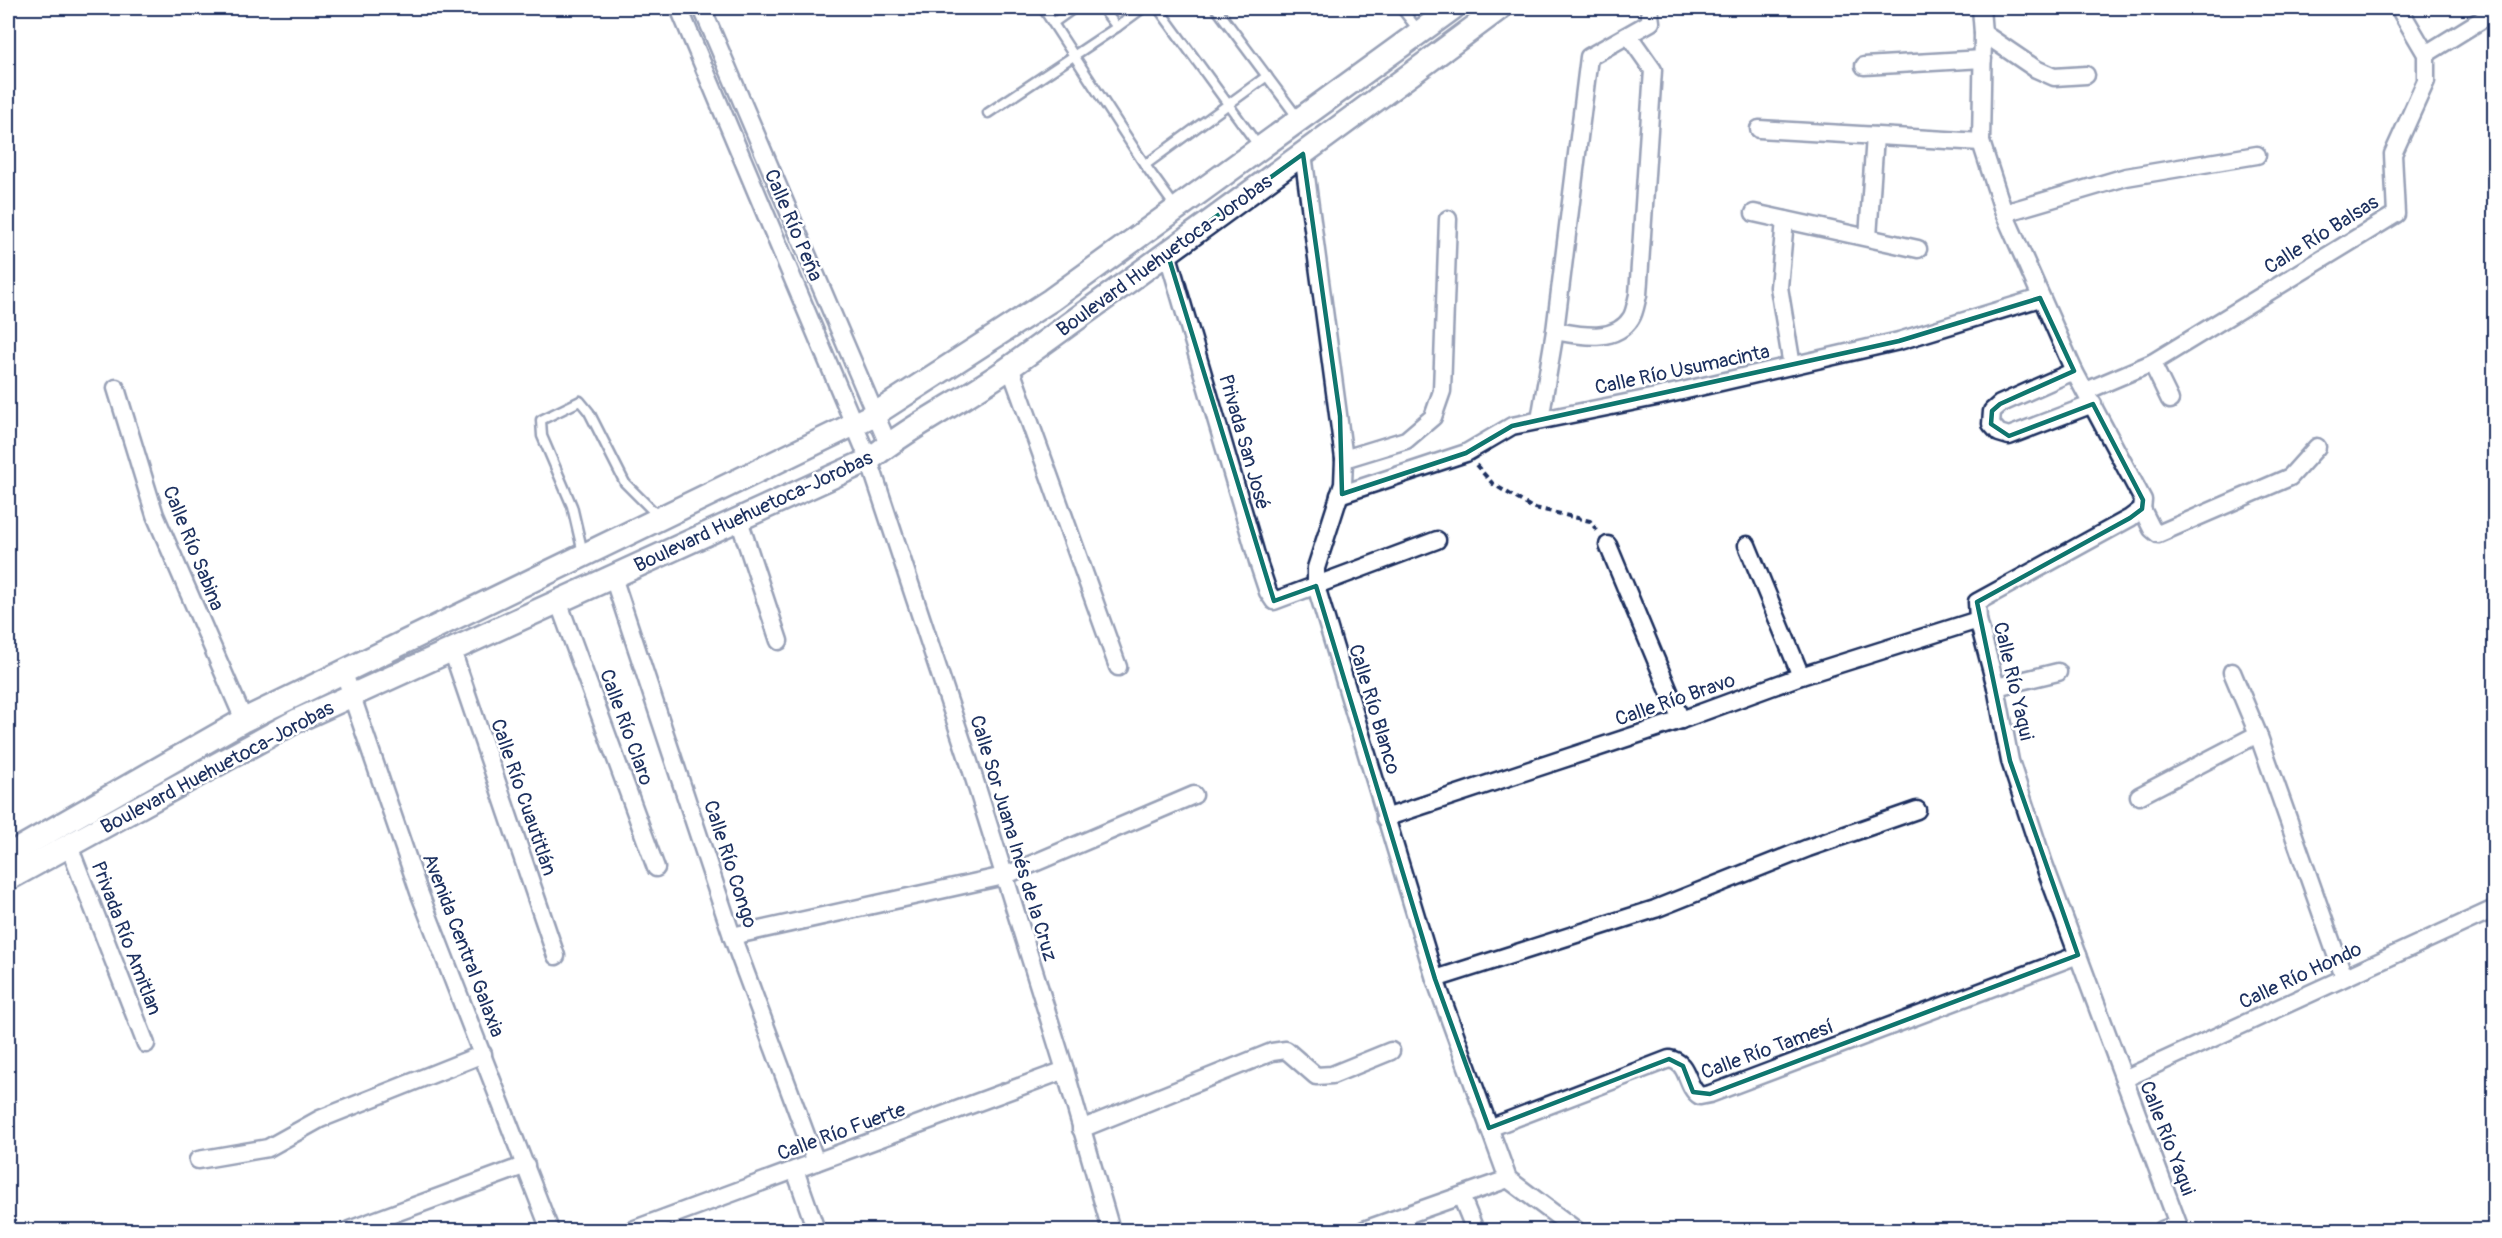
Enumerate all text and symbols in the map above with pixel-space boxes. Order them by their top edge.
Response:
street label: Calle Río Peña [759,165,828,285]
street label: Boulevard Huehuetoca-Jorobas [1052,169,1277,342]
street label: Calle Río Balsas [2259,189,2383,280]
street label: Calle Río Usumacinta [1592,339,1772,400]
street label: Privada San José [1213,372,1276,513]
street label: Boulevard Huehuetoca-Jorobas [630,445,877,578]
street label: Calle Río Sabina [157,482,230,614]
street label: Calle Río Yaqui [1988,619,2039,743]
street label: Calle Río Blanco [1343,641,1406,777]
street label: Calle Río Claro [594,666,659,789]
street label: Calle Río Bravo [1612,667,1739,732]
street label: Boulevard Huehuetoca-Jorobas [96,695,338,840]
street label: Calle Sor Juana Inés de la Cruz [964,712,1063,964]
street label: Calle Río Cuautitlán [485,716,562,879]
street label: Calle Río Congo [698,797,763,931]
street label: Avenida Central Galaxia [417,850,510,1040]
street label: Privada Río Amitlan [86,858,167,1019]
street label: Calle Río Hondo [2235,936,2366,1015]
street label: Calle Río Tamesí [1698,1014,1837,1085]
street label: Calle Río Yaqui [2134,1077,2201,1199]
street label: Calle Río Fuerte [774,1097,909,1166]

